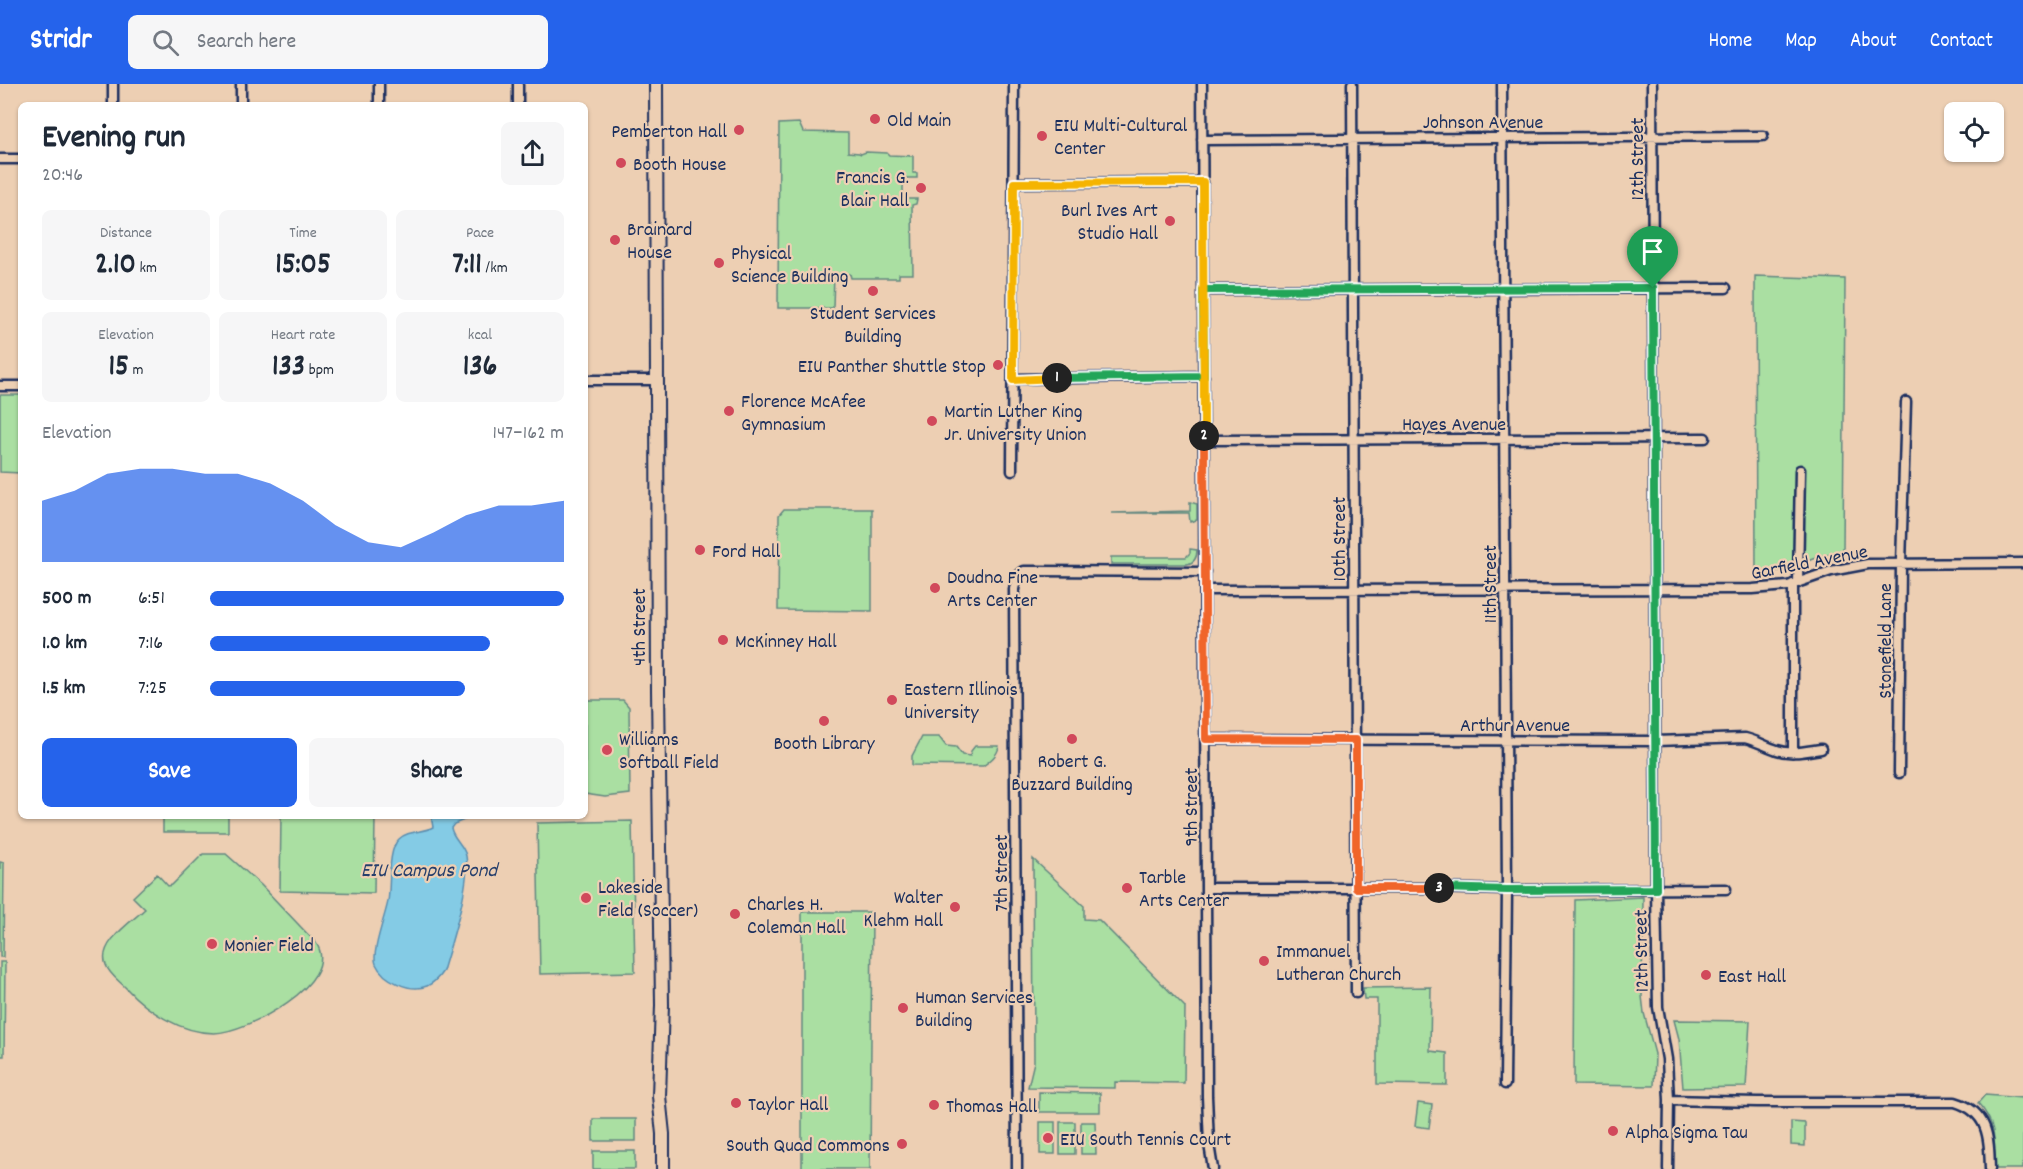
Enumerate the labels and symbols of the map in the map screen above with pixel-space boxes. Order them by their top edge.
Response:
place label: Old Main [887,108,951,136]
street label: Johnson Avenue [1423,110,1543,138]
marker: Old Main [868,112,882,126]
place label: EIU Multi-Cultural Center [1054,113,1188,164]
street label: 12th Street [1625,118,1653,200]
place label: Pemberton Hall [611,119,727,147]
marker: Pemberton Hall [732,123,746,137]
marker: EIU Multi-Cultural Center [1035,129,1049,143]
place label: Booth House [633,152,727,180]
marker: Booth House [614,156,628,170]
place label: Francis G. Blair Hall [836,165,909,216]
marker: Francis G. Blair Hall [914,181,928,195]
place label: Burl Ives Art Studio Hall [1061,198,1158,249]
marker: Burl Ives Art Studio Hall [1163,214,1177,228]
place label: Brainard House [627,217,692,268]
pin [1627,226,1678,288]
marker: Brainard House [608,233,622,247]
place label: Physical Science Building [731,241,849,292]
marker: Physical Science Building [712,256,726,270]
marker: Student Services Building [866,284,880,298]
place label: Student Services Building [810,301,936,352]
place label: EIU Panther Shuttle Stop [798,354,986,382]
marker: EIU Panther Shuttle Stop [991,358,1005,372]
pin: 1 [1042,363,1072,393]
place label: Florence McAfee Gymnasium [741,389,866,440]
place label: Martin Luther King Jr. University Union [944,399,1087,450]
marker: Florence McAfee Gymnasium [722,404,736,418]
street label: Hayes Avenue [1402,412,1506,440]
marker: Martin Luther King Jr. University Union [925,414,939,428]
pin: 2 [1189,421,1219,451]
street label: 10th Street [1327,497,1355,582]
place label: Ford Hall [712,539,781,567]
street label: Garfield Avenue [1749,539,1871,589]
marker: Ford Hall [693,543,707,557]
street label: 11th Street [1478,545,1506,623]
place label: Doudna Fine Arts Center [947,565,1038,616]
marker: Doudna Fine Arts Center [928,581,942,595]
street label: Stonefield Lane [1873,583,1901,699]
street label: 4th Street [627,588,655,666]
place label: McKinney Hall [735,629,837,657]
marker: McKinney Hall [716,633,730,647]
place label: Eastern Illinois University [904,677,1018,728]
marker: Eastern Illinois University [885,693,899,707]
street label: Arthur Avenue [1460,713,1570,741]
marker: Booth Library [817,714,831,728]
place label: Williams Softball Field [619,727,719,778]
place label: Booth Library [773,731,876,759]
marker: Robert G. Buzzard Building [1065,732,1079,746]
marker: Williams Softball Field [600,743,614,757]
place label: Robert G. Buzzard Building [1011,749,1133,800]
street label: 9th Street [1179,768,1207,846]
street label: 7th Street [989,834,1017,912]
water label: EIU Campus Pond [361,857,500,887]
place label: Tarble Arts Center [1139,865,1230,916]
pin: 3 [1424,873,1454,903]
place label: Lakeside Field (Soccer) [598,875,698,926]
marker: Tarble Arts Center [1120,881,1134,895]
place label: Walter Klehm Hall [864,885,944,936]
marker: Lakeside Field (Soccer) [579,891,593,905]
place label: Charles H. Coleman Hall [747,892,846,943]
marker: Walter Klehm Hall [948,900,962,914]
marker: Charles H. Coleman Hall [728,907,742,921]
street label: 12th Street [1628,909,1658,993]
place label: Monier Field [224,933,314,961]
marker: Monier Field [205,937,219,951]
place label: Immanuel Lutheran Church [1276,939,1401,990]
marker: Immanuel Lutheran Church [1257,954,1271,968]
place label: East Hall [1718,964,1786,992]
marker: East Hall [1699,968,1713,982]
place label: Human Services Building [915,985,1033,1036]
marker: Human Services Building [896,1001,910,1015]
place label: Taylor Hall [748,1092,829,1120]
place label: Thomas Hall [946,1094,1038,1122]
marker: Taylor Hall [729,1096,743,1110]
marker: Thomas Hall [927,1098,941,1112]
place label: Alpha Sigma Tau [1625,1120,1748,1148]
marker: Alpha Sigma Tau [1606,1124,1620,1138]
place label: EIU South Tennis Court [1060,1127,1231,1155]
marker: EIU South Tennis Court [1041,1131,1055,1145]
place label: South Quad Commons [726,1133,890,1161]
marker: South Quad Commons [895,1137,909,1151]

